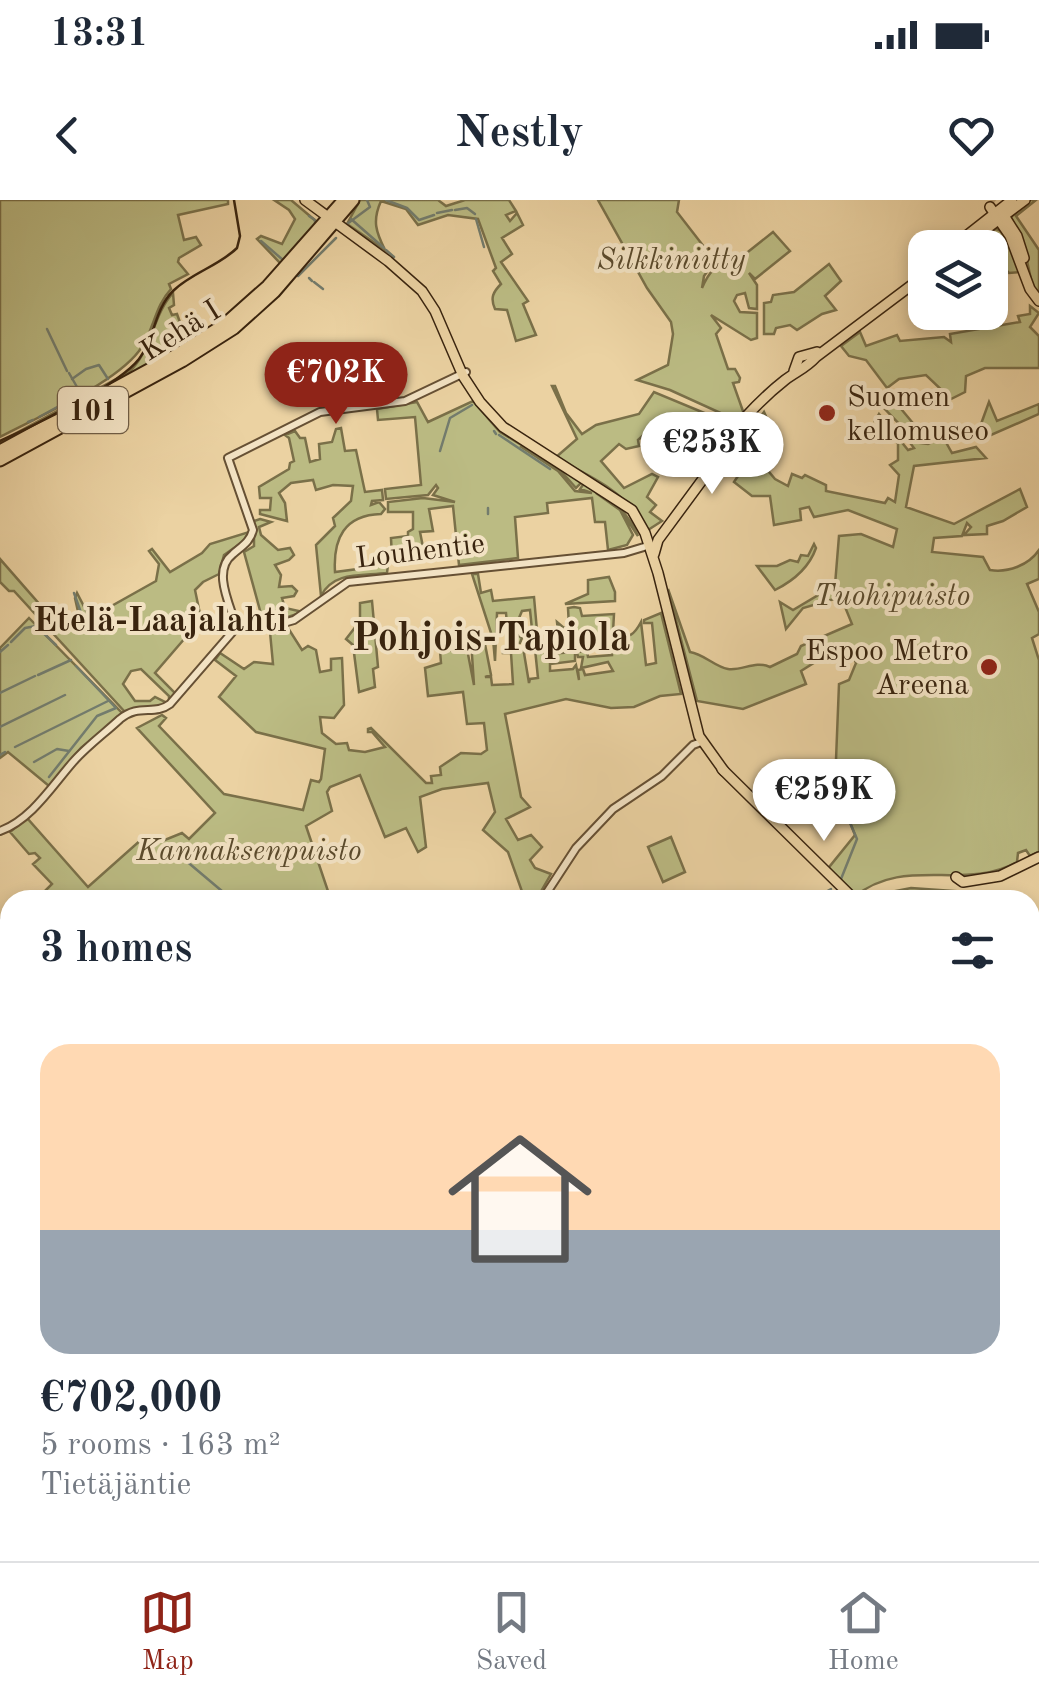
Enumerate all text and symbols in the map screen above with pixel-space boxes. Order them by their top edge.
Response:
text: 13:31 [50,16,149,54]
icon: back [40,108,95,163]
icon: heart [944,108,999,163]
text: Nestly [455,112,584,157]
map controls [908,230,1008,330]
button: layers [908,230,1008,330]
park label: Silkkiniitty [597,246,746,276]
street label: Kehä I [136,296,226,368]
pin: €702K [266,342,406,427]
text: €702K [287,358,385,390]
place label: Suomen kellomuseo [847,383,989,447]
road number: 101 [58,387,128,433]
marker: Suomen kellomuseo [816,402,838,424]
pin: €253K [642,412,782,497]
text: €253K [663,428,761,460]
street label: Louhentie [354,529,486,575]
park label: Tuohipuisto [814,582,970,612]
district label: Etelä-Laajalahti [33,604,287,639]
district label: Pohjois-Tapiola [352,620,630,660]
place label: Espoo Metro Areena [805,637,969,701]
marker: Espoo Metro Areena [978,656,1000,678]
pin: €259K [754,759,894,844]
text: €259K [775,775,873,807]
park label: Kannaksenpuisto [135,837,362,867]
icon: filters [945,923,1000,978]
text: 3 homes [40,929,192,971]
icon: home [430,1109,610,1289]
text: €702,000 [40,1379,222,1421]
text: 5 rooms · 163 m² [40,1430,281,1462]
text: Tietäjäntie [40,1470,191,1502]
tab: Map [140,1585,195,1680]
tab: Saved [476,1585,547,1680]
tab: Home [828,1585,899,1680]

